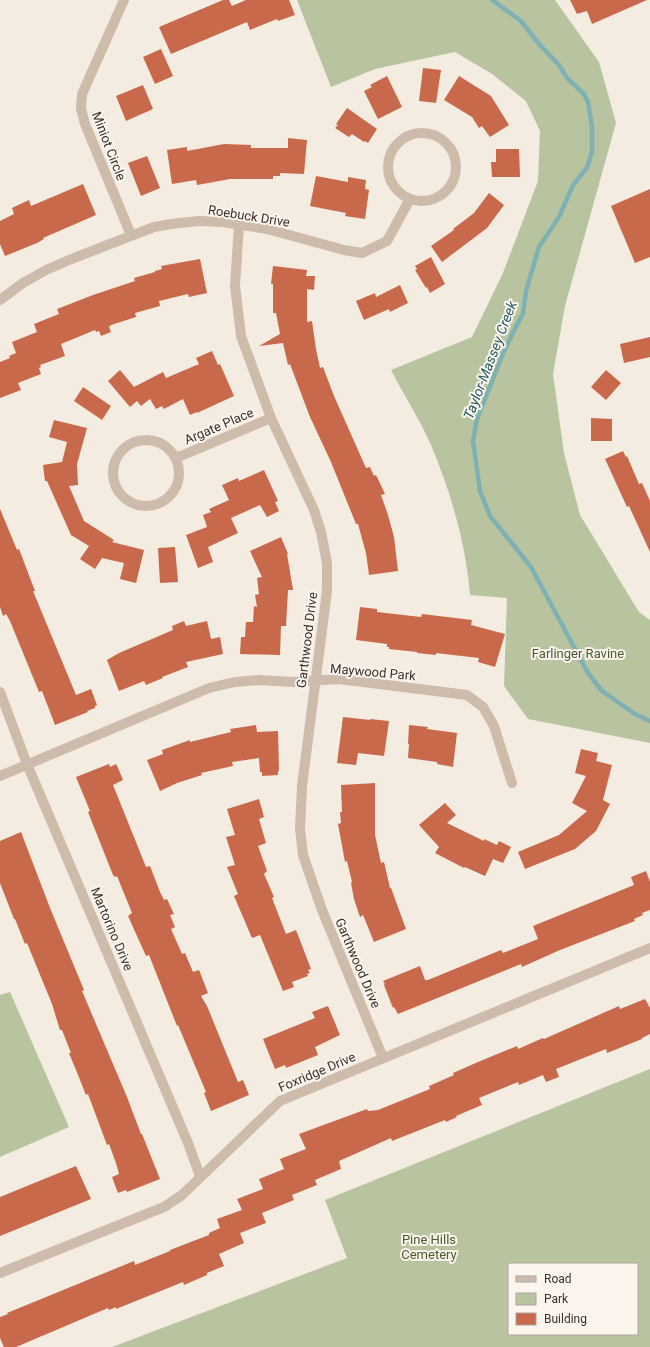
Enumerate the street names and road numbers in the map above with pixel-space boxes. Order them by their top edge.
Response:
street label: Miniot Circle [89,109,129,183]
street label: Roebuck Drive [207,202,291,230]
street label: Argate Place [182,405,256,447]
street label: Garthwood Drive [294,591,320,689]
street label: Maywood Park [330,661,417,683]
street label: Martorino Drive [88,885,136,973]
street label: Garthwood Drive [332,916,384,1010]
street label: Foxridge Drive [276,1049,358,1095]

